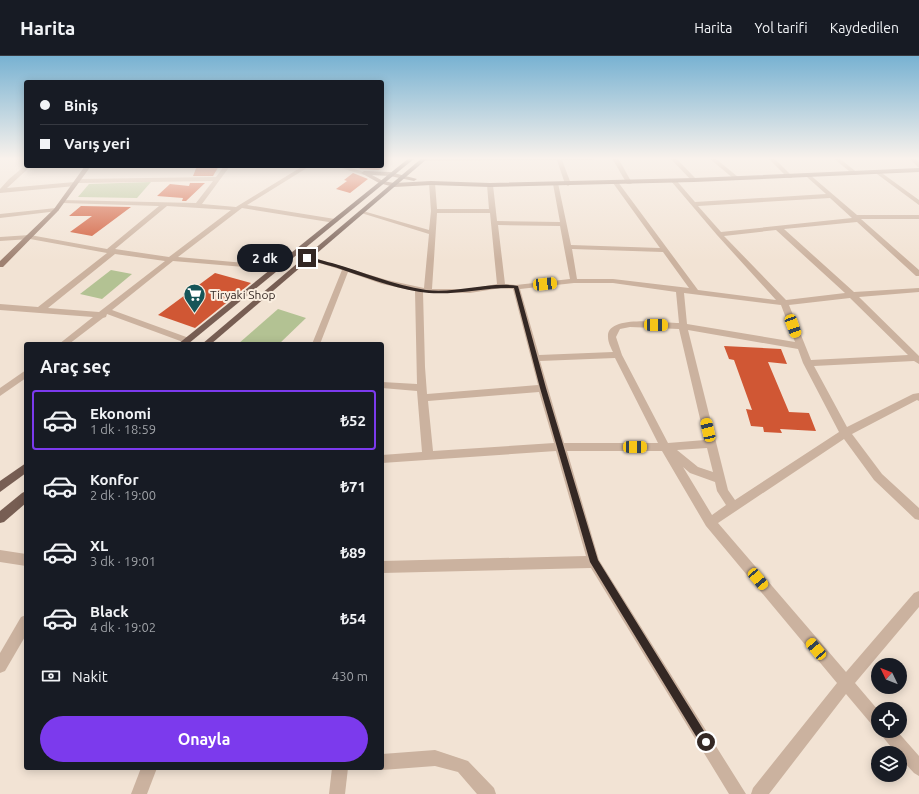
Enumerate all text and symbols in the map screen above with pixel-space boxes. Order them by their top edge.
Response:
text: Harita [20,17,75,39]
text: Harita [694,20,732,36]
text: Yol tarifi [754,20,808,36]
text: Kaydedilen [830,20,899,36]
text: Biniş [64,97,98,114]
text: Varış yeri [64,135,130,152]
callout: 2 dk [237,244,293,272]
route end [298,249,316,267]
text: 2 dk [252,251,278,265]
car [532,277,558,291]
supermarket icon: Tiryaki Shop [182,282,208,315]
place label: Tiryaki Shop [210,288,276,301]
car [783,313,803,339]
car [644,319,668,331]
text: Araç seç [40,356,111,376]
icon: car [42,402,78,438]
text: Ekonomi [90,405,151,422]
text: ₺52 [340,412,366,429]
car [699,417,717,443]
text: 1 dk · 18:59 [90,422,156,436]
car [623,441,647,453]
icon: car [42,468,78,504]
text: Konfor [90,471,139,488]
text: ₺71 [340,478,366,495]
text: 2 dk · 19:00 [90,488,156,502]
icon: car [42,534,78,570]
text: XL [90,537,108,554]
text: ₺89 [340,544,366,561]
text: 3 dk · 19:01 [90,554,156,568]
car [746,566,770,592]
icon: car [42,600,78,636]
text: Black [90,603,129,620]
text: ₺54 [340,610,366,627]
text: 4 dk · 19:02 [90,620,156,634]
car [804,636,828,662]
north arrow [871,658,907,694]
map controls [871,658,907,782]
icon: cash [40,665,62,687]
text: Nakit [72,668,108,685]
text: 430 m [332,669,368,683]
button: locate [871,702,907,738]
button: Onayla [40,716,368,762]
route start [697,733,715,751]
button: layers [871,746,907,782]

